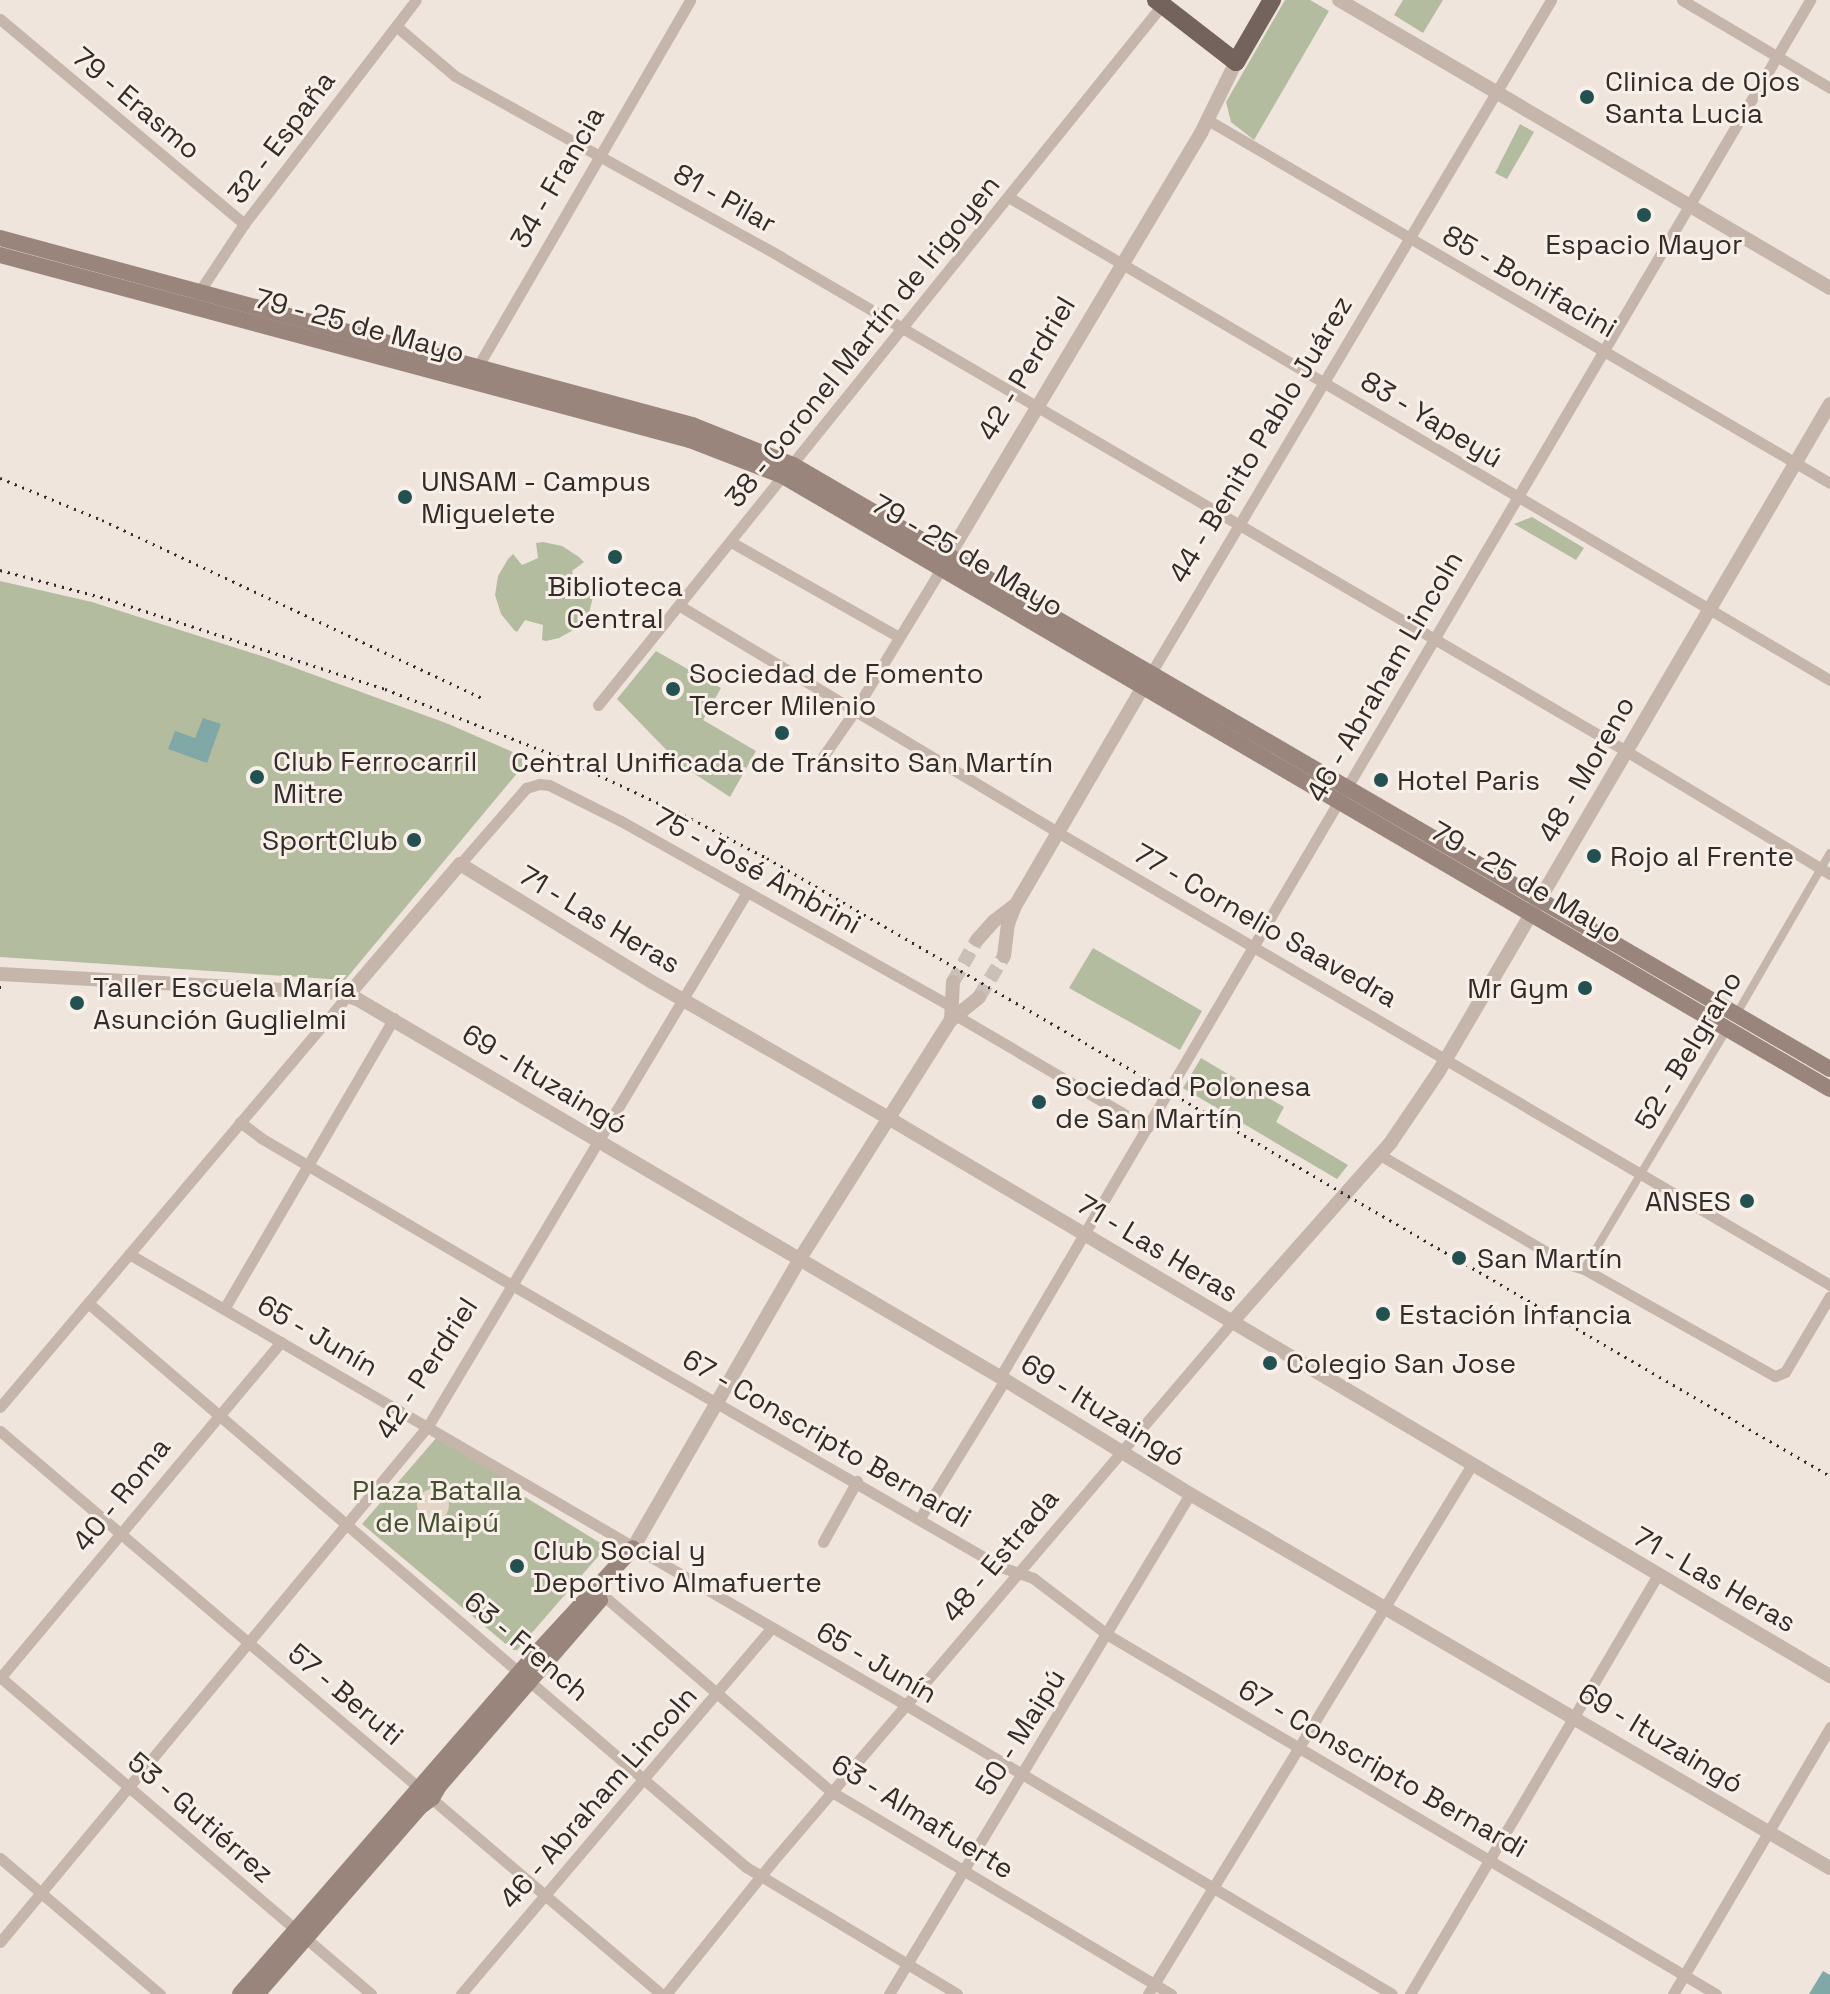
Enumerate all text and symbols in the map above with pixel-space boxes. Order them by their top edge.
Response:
street label: 79 - Erasmo [66,39,208,167]
street label: 32 - España [220,63,342,211]
place label: Clinica de Ojos Santa Lucia [1605,64,1800,130]
marker: Clinica de Ojos Santa Lucia [1576,86,1598,108]
street label: 34 - Francia [503,99,611,255]
street label: 81 - Pilar [667,156,783,240]
street label: 38 - Coronel Martín de Irigoyen [717,168,1007,514]
marker: Espacio Mayor [1635,206,1653,224]
street label: 85 - Bonifacini [1436,217,1624,345]
place label: Espacio Mayor [1545,227,1743,261]
street label: 79 - 25 de Mayo [251,281,469,369]
street label: 42 - Perdriel [970,289,1082,447]
street label: 44 - Benito Pablo Juárez [1161,289,1359,589]
street label: 83 - Yapeyú [1354,363,1510,475]
place label: UNSAM - Campus Miguelete [421,464,652,530]
street label: 79 - 25 de Mayo [866,486,1070,624]
marker: UNSAM - Campus Miguelete [396,488,414,506]
street label: 46 - Abraham Lincoln [1298,544,1470,808]
marker: Biblioteca Central [606,548,624,566]
place label: Biblioteca Central [547,569,683,635]
place label: Sociedad de Fomento Tercer Milenio [689,656,984,722]
marker: Sociedad de Fomento Tercer Milenio [664,680,682,698]
street label: 48 - Moreno [1530,689,1642,849]
marker: Central Unificada de Tránsito San Martín [773,724,791,742]
place label: Club Ferrocarril Mitre [273,744,477,810]
place label: Central Unificada de Tránsito San Martín [511,745,1053,779]
place label: Hotel Paris [1397,763,1540,797]
marker: Club Ferrocarril Mitre [248,768,266,786]
marker: Hotel Paris [1372,771,1390,789]
street label: 75 - José Ambrini [648,799,868,941]
street label: 79 - 25 de Mayo [1425,813,1629,951]
place label: SportClub [262,823,398,857]
marker: SportClub [405,831,423,849]
street label: 77 - Cornelio Saavedra [1128,835,1404,1015]
place label: Rojo al Frente [1610,839,1794,873]
marker: Rojo al Frente [1585,847,1603,865]
street label: 71 - Las Heras [513,857,687,981]
street label: 52 - Belgrano [1627,964,1749,1136]
place label: Taller Escuela María Asunción Guglielmi [93,970,356,1036]
place label: Mr Gym [1467,971,1569,1005]
marker: Mr Gym [1576,979,1594,997]
marker: Taller Escuela María Asunción Guglielmi [68,994,86,1012]
street label: 69 - Ituzaingó [456,1016,634,1142]
place label: Sociedad Polonesa de San Martín [1055,1069,1311,1135]
marker: Sociedad Polonesa de San Martín [1030,1093,1048,1111]
place label: ANSES [1645,1184,1731,1218]
street label: 71 - Las Heras [1071,1186,1245,1310]
marker: ANSES [1738,1192,1756,1210]
place label: San Martín [1477,1241,1622,1275]
marker: San Martín [1448,1247,1470,1269]
street label: 65 - Junín [251,1287,385,1383]
street label: 42 - Perdriel [367,1290,485,1446]
place label: Estación Infancia [1399,1297,1632,1331]
marker: Estación Infancia [1374,1305,1392,1323]
street label: 67 - Conscripto Bernardi [676,1341,978,1535]
street label: 69 - Ituzaingó [1014,1346,1192,1474]
place label: Colegio San Jose [1286,1346,1516,1380]
marker: Colegio San Jose [1261,1354,1279,1372]
street label: 40 - Roma [65,1430,177,1558]
park label: Plaza Batalla de Maipú [352,1473,522,1539]
street label: 48 - Estrada [934,1481,1066,1629]
street label: 71 - Las Heras [1627,1519,1803,1639]
place label: Club Social y Deportivo Almafuerte [533,1533,822,1599]
marker: Club Social y Deportivo Almafuerte [508,1557,526,1575]
street label: 63 - French [457,1584,597,1708]
street label: 65 - Junín [810,1614,944,1710]
street label: 57 - Beruti [281,1636,411,1752]
street label: 50 - Maipú [968,1662,1072,1802]
street label: 67 - Conscripto Bernardi [1232,1671,1534,1865]
street label: 69 - Ituzaingó [1572,1675,1750,1801]
street label: 46 - Abraham Lincoln [492,1678,704,1916]
street label: 53 - Gutiérrez [121,1744,281,1890]
street label: 63 - Almafuerte [825,1746,1021,1886]

